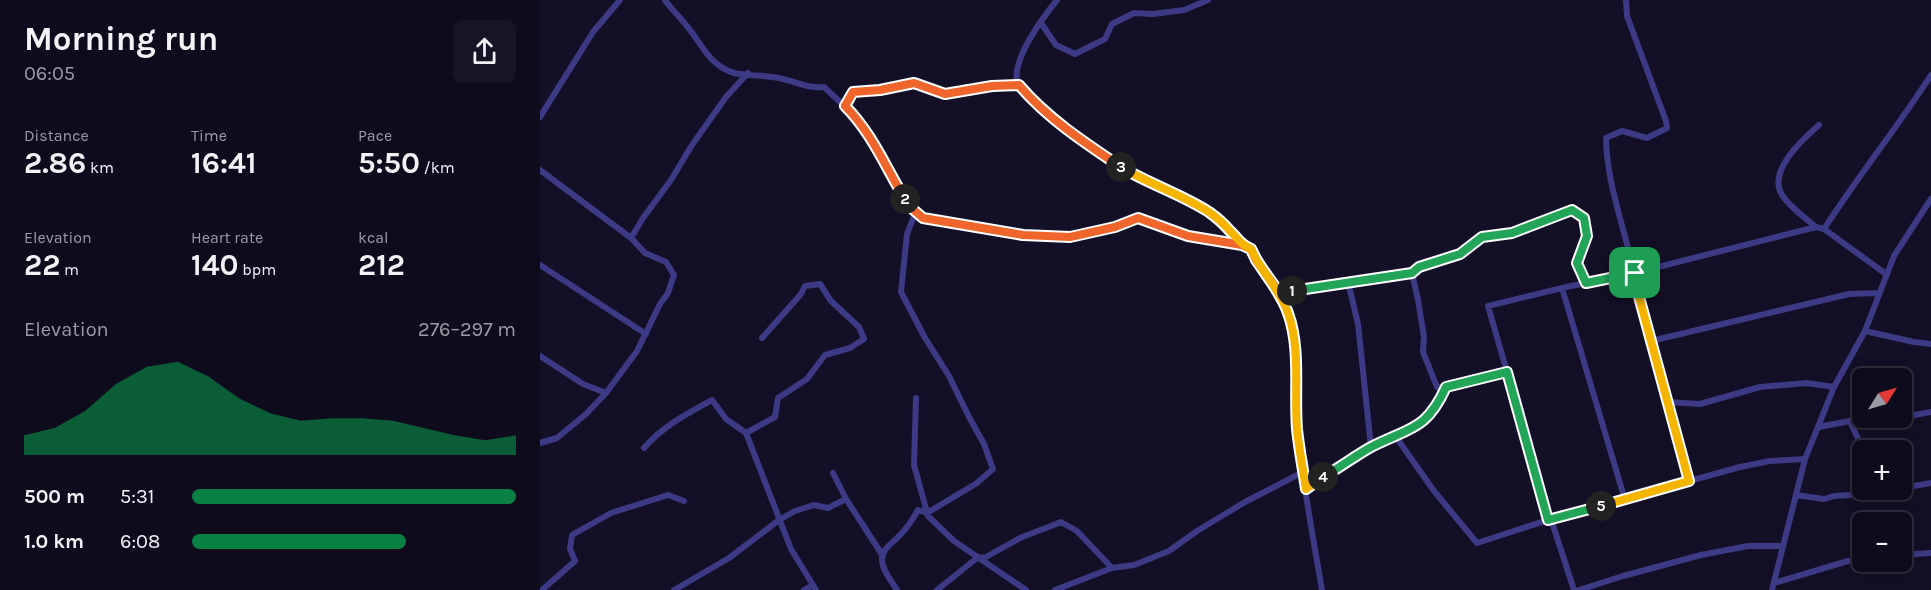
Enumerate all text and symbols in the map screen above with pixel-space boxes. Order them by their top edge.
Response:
text: Morning run [24,20,218,58]
button: share [453,20,516,83]
text: 06:05 [24,62,75,85]
text: Distance [24,126,89,145]
text: Time [191,126,227,145]
text: Pace [358,126,392,145]
text: 2.86 [24,145,86,181]
text: 16:41 [191,145,257,181]
text: 5:50 [358,145,420,181]
pin: 3 [1106,152,1136,182]
text: 3 [1116,157,1126,176]
text: km [86,158,114,177]
text: /km [420,158,455,177]
pin: 2 [890,184,920,214]
text: 2 [900,189,910,208]
text: Elevation [24,228,92,247]
text: Heart rate [191,228,263,247]
text: kcal [358,228,389,247]
text: 22 [24,247,60,283]
text: 140 [191,247,239,283]
text: 212 [358,247,405,283]
pin [1609,247,1660,298]
icon: arrive [1618,256,1651,289]
text: m [60,260,79,279]
text: bpm [239,260,276,279]
pin: 1 [1277,276,1307,306]
text: 1 [1289,281,1295,300]
text: Elevation [24,318,109,341]
text: 276–297 m [418,318,516,341]
north arrow [1852,368,1912,428]
map controls [1852,368,1912,572]
button: + [1852,440,1912,500]
pin: 4 [1308,462,1338,492]
text: 4 [1318,467,1328,486]
text: 500 m [24,485,85,508]
text: 5:31 [120,485,154,508]
pin: 5 [1586,491,1616,521]
text: 5 [1596,496,1606,515]
button: − [1852,512,1912,572]
text: 1.0 km [24,530,84,553]
text: 6:08 [120,530,160,553]

